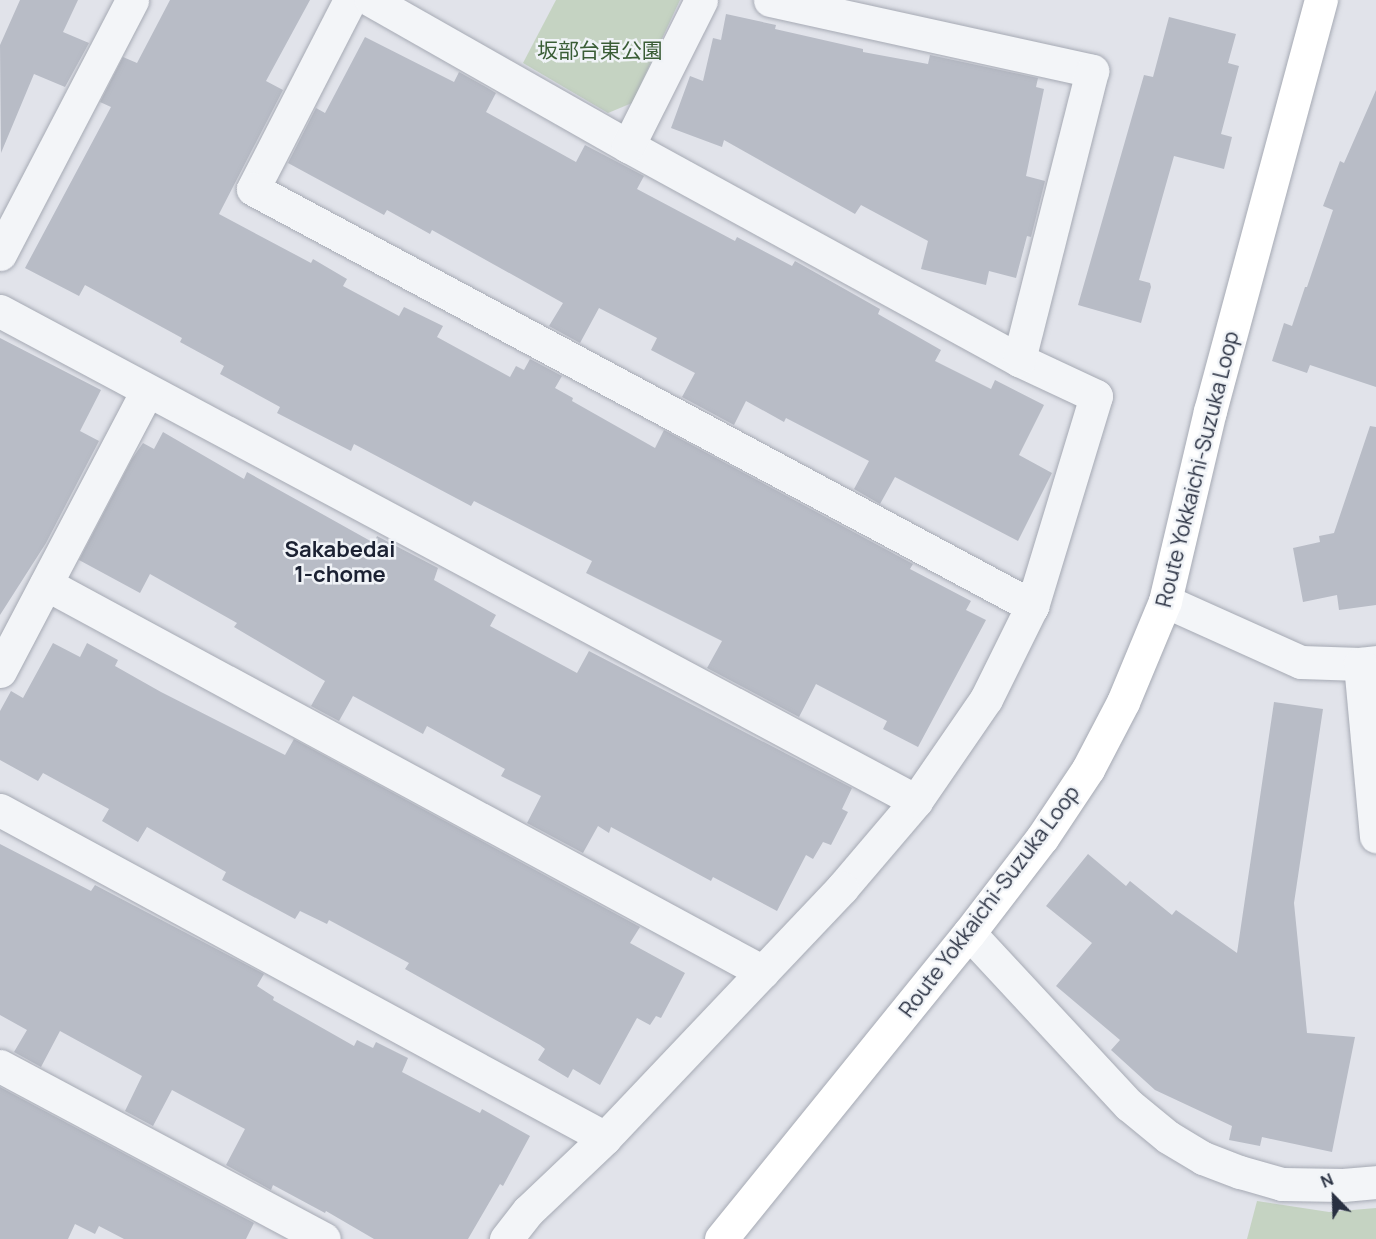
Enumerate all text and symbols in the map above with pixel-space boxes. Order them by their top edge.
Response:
park label: 坂部台東公園 [537,37,663,63]
street label: Route Yokkaichi-Suzuka Loop [1150,328,1244,610]
district label: Sakabedai 1-chome [285,536,395,588]
street label: Route Yokkaichi-Suzuka Loop [894,780,1084,1022]
north arrow [1304,1167,1364,1227]
text: N [1317,1168,1337,1193]

